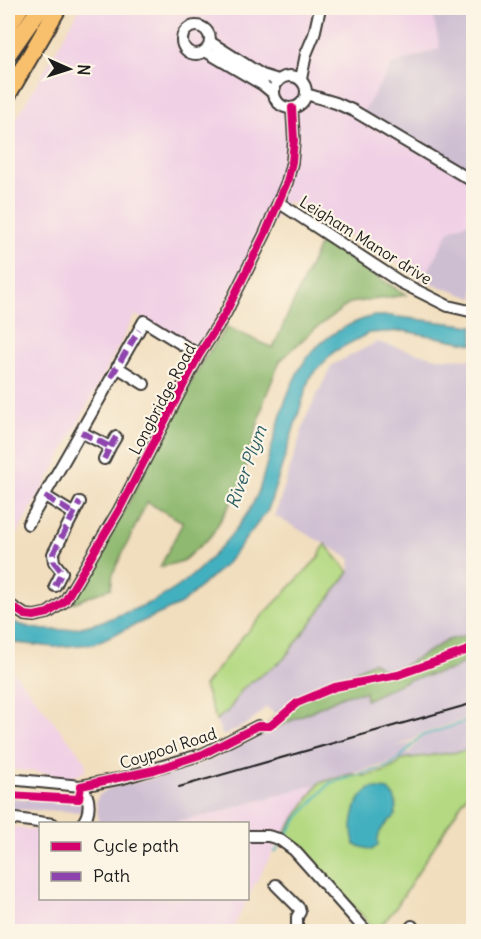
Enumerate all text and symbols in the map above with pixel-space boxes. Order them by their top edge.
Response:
north arrow [39,39,99,99]
text: N [74,64,94,76]
street label: Leigham Manor drive [296,191,436,289]
street label: Longbridge Road [124,340,200,458]
water label: River Plym [220,421,272,512]
street label: Coypool Road [117,723,219,773]
legend [39,822,249,900]
text: Cycle path [93,834,179,857]
text: Path [93,864,130,887]

